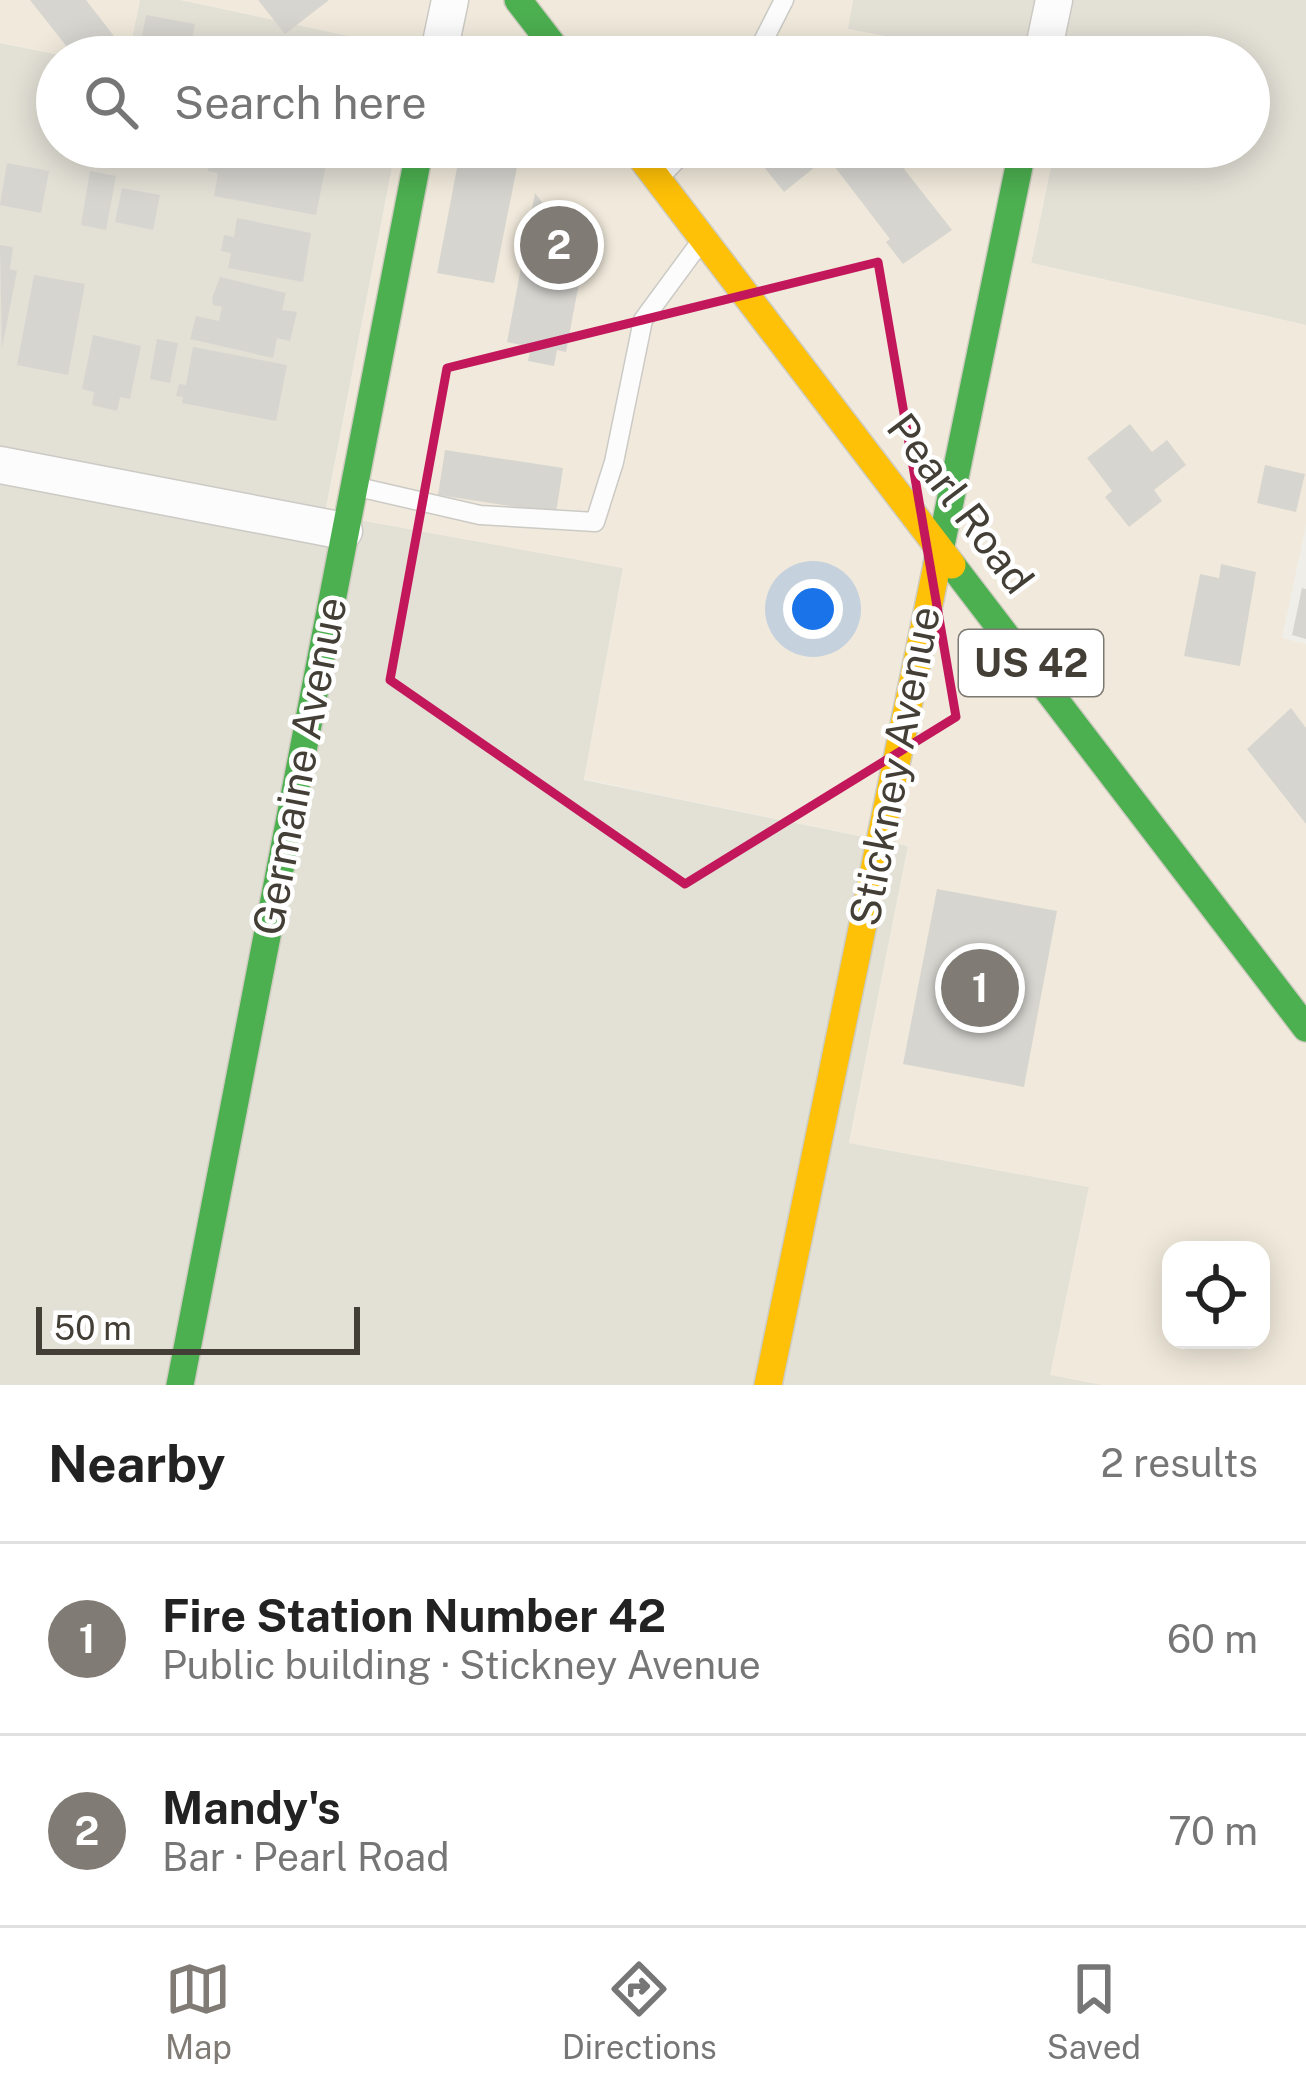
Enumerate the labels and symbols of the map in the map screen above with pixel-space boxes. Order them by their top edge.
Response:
pin: 2 [520,200,598,290]
street label: Pearl Road [878,404,1044,602]
your location [783,579,843,639]
street label: Germaine Avenue [242,593,356,939]
street label: Stickney Avenue [839,602,949,930]
road number: US 42 [959,630,1103,696]
pin: 1 [941,943,1019,1033]
scale bar [36,1301,360,1354]

